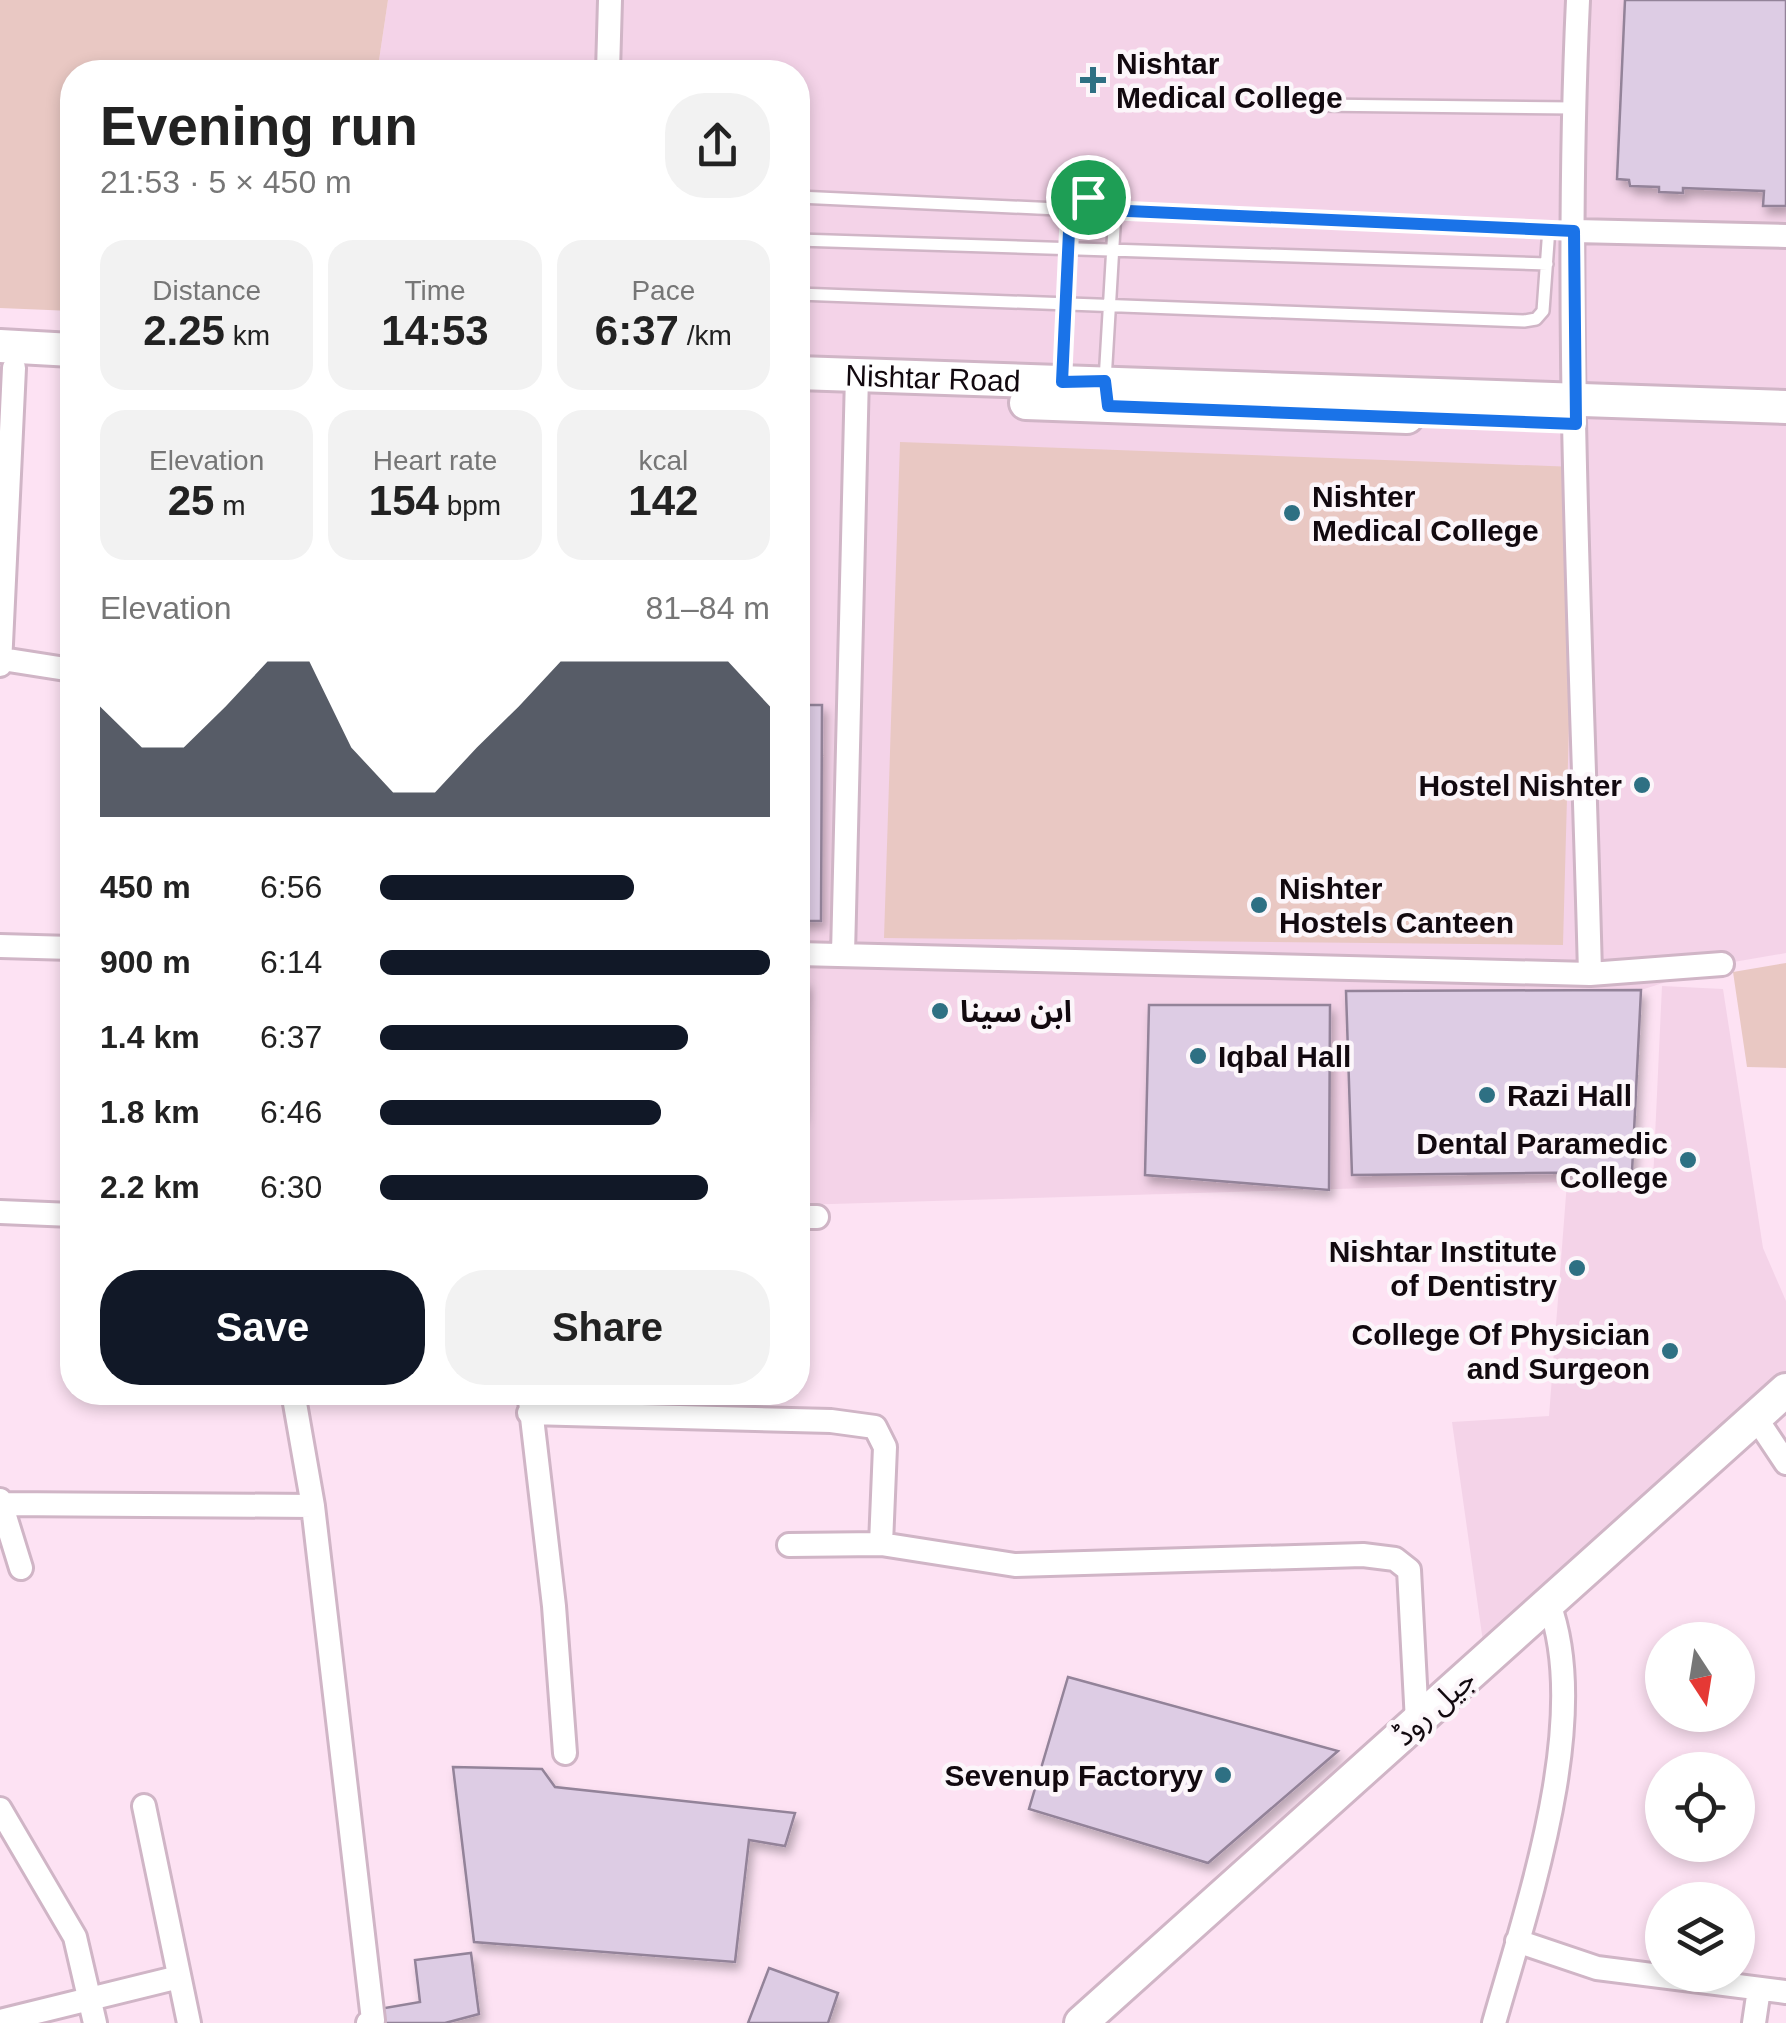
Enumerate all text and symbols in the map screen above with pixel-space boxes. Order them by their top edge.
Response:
place label: Nishtar Medical College [1116,47,1343,114]
marker: Nishtar Medical College [1080,67,1106,93]
button: share [665,93,770,198]
text: Evening run [100,95,418,157]
pin [1046,155,1131,240]
text: 21:53 · 5 × 450 m [100,164,352,200]
icon: arrive [1061,170,1116,225]
text: Distance [152,275,261,306]
text: Time [404,275,466,306]
text: Pace [631,275,695,306]
text: 2.25 [143,307,225,354]
text: 14:53 [381,307,489,354]
text: 6:37 [595,307,679,354]
text: km [225,320,270,351]
text: /km [679,320,732,351]
street label: Nishtar Road [845,358,1021,397]
text: Elevation [149,445,264,476]
text: Heart rate [373,445,497,476]
text: kcal [638,445,688,476]
text: 25 [168,477,214,524]
text: 154 [369,477,439,524]
text: 142 [628,477,698,524]
place label: Nishter Medical College [1312,480,1539,547]
text: m [214,490,246,521]
text: bpm [439,490,501,521]
marker: Nishter Medical College [1281,502,1303,524]
text: Elevation [100,590,232,626]
text: 81–84 m [645,590,770,626]
place label: Hostel Nishter [1419,769,1622,802]
marker: Hostel Nishter [1631,774,1653,796]
text: 450 m [100,869,191,905]
text: 6:56 [260,869,322,905]
place label: Nishter Hostels Canteen [1279,872,1514,939]
marker: Nishter Hostels Canteen [1248,894,1270,916]
text: 900 m [100,944,191,980]
text: 6:14 [260,944,322,980]
place label: ابن سینا [960,995,1072,1029]
marker: ابن سینا [929,1000,951,1022]
text: 1.4 km [100,1019,200,1055]
text: 6:37 [260,1019,322,1055]
place label: Iqbal Hall [1218,1040,1351,1073]
marker: Iqbal Hall [1187,1045,1209,1067]
place label: Razi Hall [1507,1079,1632,1112]
marker: Razi Hall [1476,1084,1498,1106]
text: 1.8 km [100,1094,200,1130]
text: 6:46 [260,1094,322,1130]
place label: Dental Paramedic College [1416,1127,1668,1194]
marker: Dental Paramedic College [1677,1149,1699,1171]
text: 2.2 km [100,1169,200,1205]
text: 6:30 [260,1169,322,1205]
place label: Nishtar Institute of Dentistry [1329,1235,1557,1302]
marker: Nishtar Institute of Dentistry [1566,1257,1588,1279]
button: Save [100,1270,425,1385]
button: Share [445,1270,770,1385]
place label: College Of Physician and Surgeon [1352,1318,1650,1385]
marker: College Of Physician and Surgeon [1659,1340,1681,1362]
north arrow [1645,1622,1755,1732]
map controls [1645,1622,1755,1992]
street label: جیل روڈ [1387,1662,1482,1753]
button: locate [1645,1752,1755,1862]
place label: Sevenup Factoryy [945,1759,1203,1792]
marker: Sevenup Factoryy [1212,1764,1234,1786]
button: layers [1645,1882,1755,1992]

